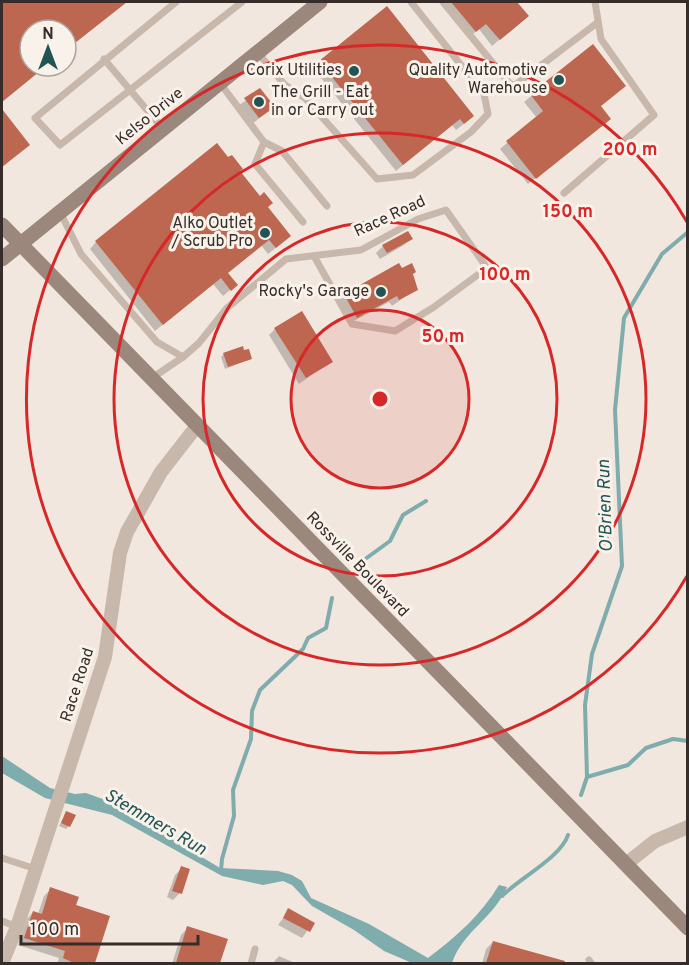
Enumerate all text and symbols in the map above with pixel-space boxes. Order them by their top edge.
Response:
north arrow [18,18,78,78]
text: N [42,25,54,45]
place label: Corix Utilities [246,61,342,81]
place label: Quality Automotive Warehouse [409,61,547,99]
marker: Corix Utilities [347,64,361,78]
marker: Quality Automotive Warehouse [552,73,566,87]
place label: The Grill - Eat in or Carry out [271,83,374,121]
street label: Kelso Drive [112,84,188,150]
marker: The Grill - Eat in or Carry out [252,95,266,109]
text: 200 m [602,139,658,162]
street label: Race Road [351,192,429,242]
text: 150 m [543,201,593,224]
place label: Alko Outlet / Scrub Pro [170,214,253,252]
marker: Alko Outlet / Scrub Pro [258,226,272,240]
text: 100 m [479,264,531,287]
place label: Rocky's Garage [258,282,369,302]
marker: Rocky's Garage [374,285,388,299]
text: 50 m [421,326,465,349]
centre of rings [370,389,390,409]
water label: O'Brien Run [593,459,619,553]
street label: Rossville Boulevard [301,508,413,622]
street label: Race Road [57,645,99,725]
water label: Stemmers Run [100,784,210,862]
scale bar [21,908,198,946]
text: 100 m [30,919,79,942]

